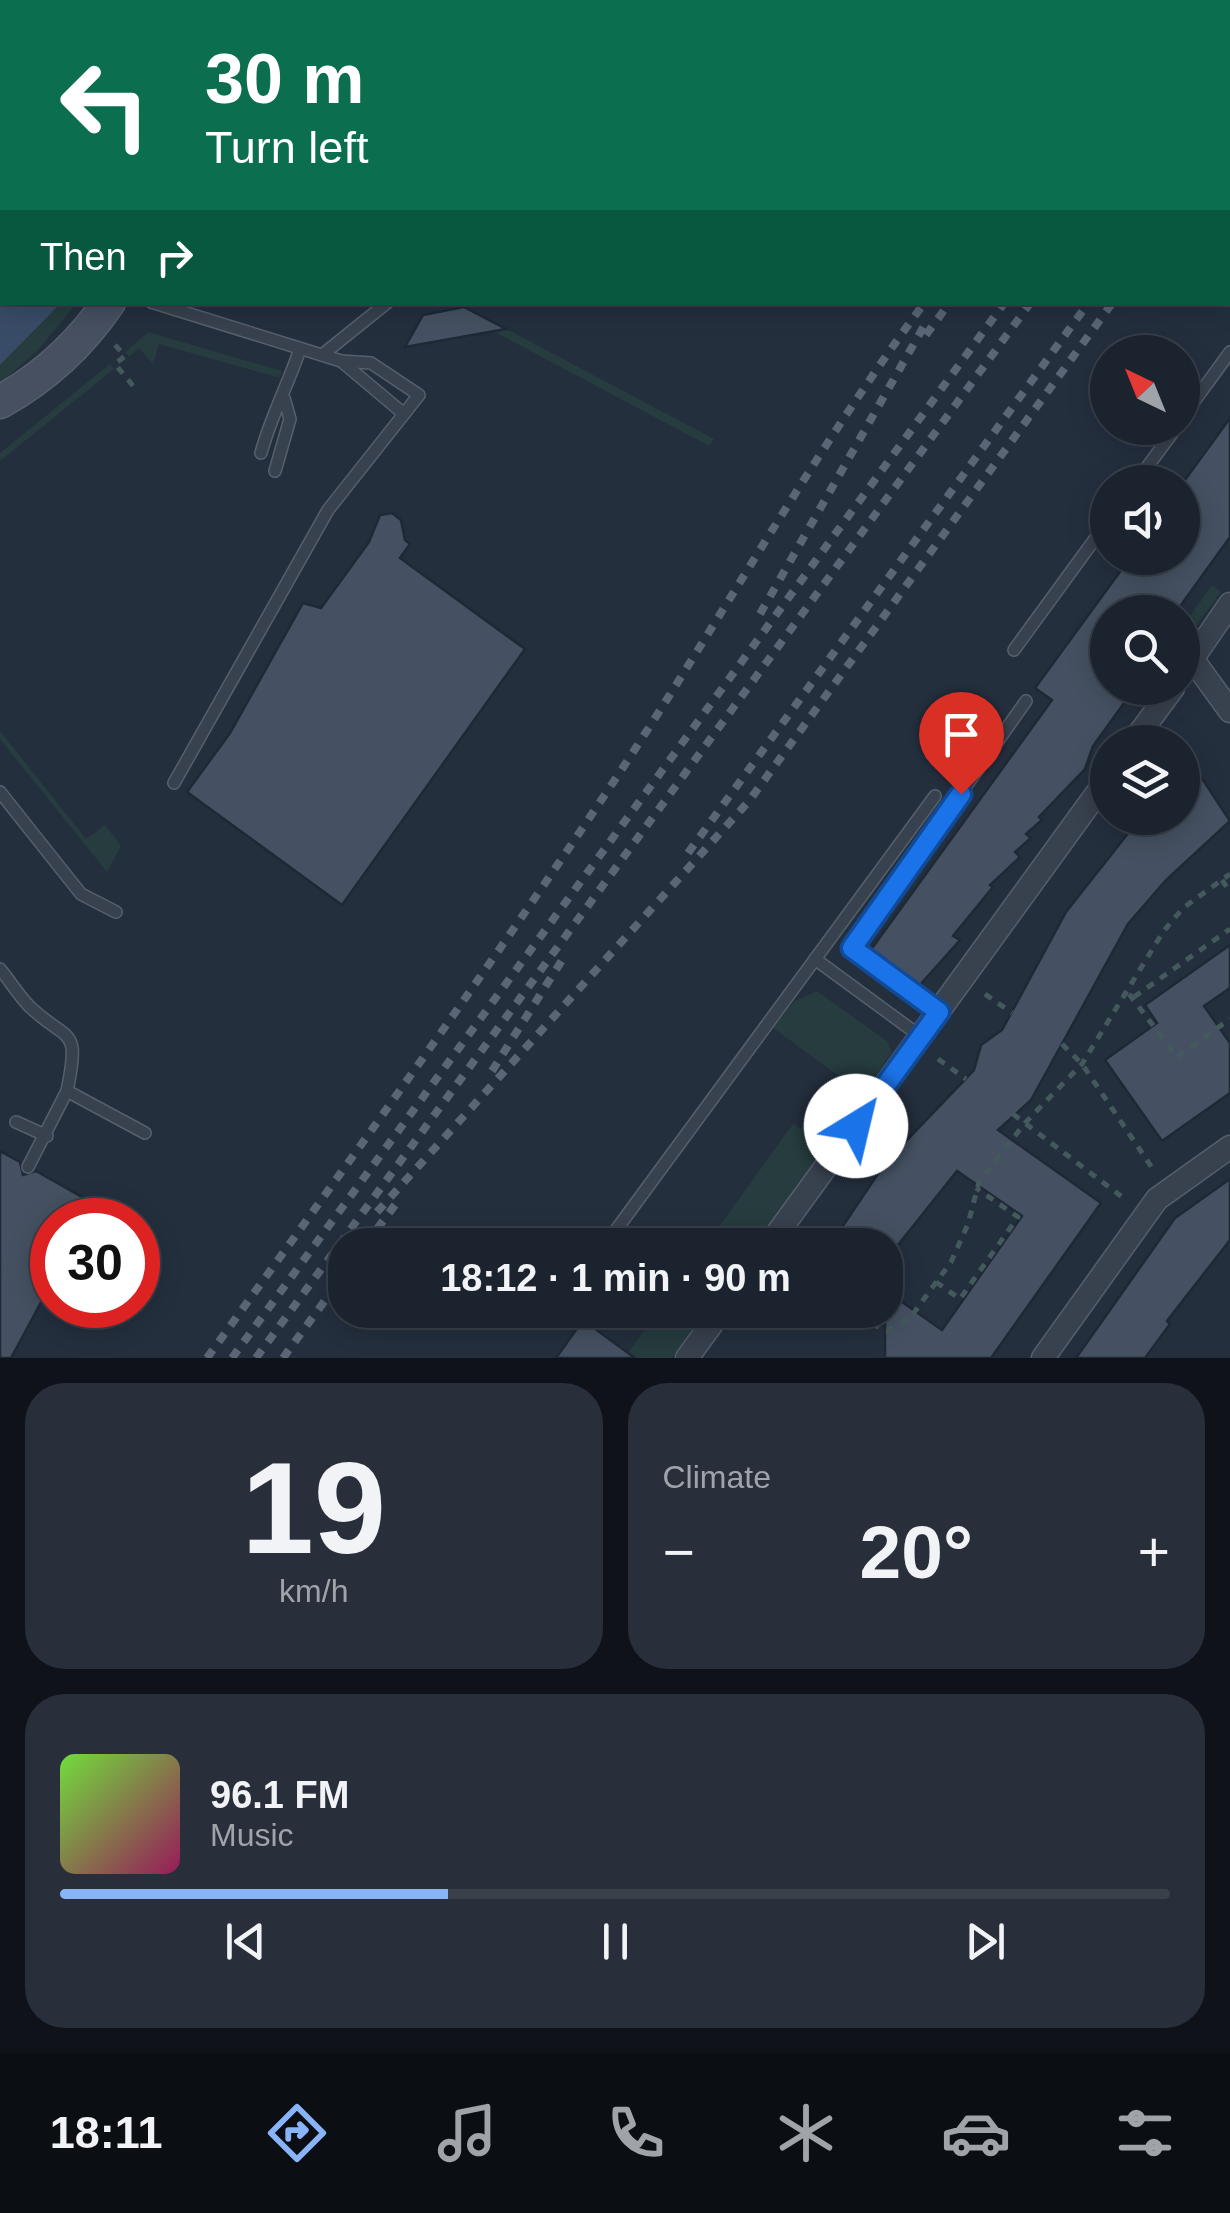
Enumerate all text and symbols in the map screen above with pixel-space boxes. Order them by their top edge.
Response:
icon: left [40,40,170,170]
text: 30 m [205,40,365,118]
text: Turn left [205,122,368,173]
icon: right [147,230,202,285]
text: Then [40,236,127,278]
north arrow [1090,335,1200,445]
map controls [1090,335,1200,835]
button: sound [1090,465,1200,575]
button: search [1090,595,1200,705]
pin [919,692,1004,795]
icon: arrive [934,707,989,762]
button: layers [1090,725,1200,835]
position arrow [804,1074,908,1178]
speed limit sign: 30 [30,1198,160,1328]
text: 18:12 · 1 min · 90 m [440,1257,791,1299]
text: 19 [241,1435,386,1581]
text: Climate [663,1459,771,1495]
text: 20° [860,1510,973,1594]
text: − [663,1521,695,1583]
text: + [1138,1521,1170,1583]
text: km/h [279,1573,348,1609]
text: 96.1 FM [210,1774,349,1816]
text: Music [210,1817,294,1853]
icon: previous [218,1914,273,1969]
icon: pause [588,1914,643,1969]
icon: next [958,1914,1013,1969]
icon: directions [262,2098,332,2168]
icon: music [432,2098,502,2168]
icon: phone [601,2098,671,2168]
icon: climate [771,2098,841,2168]
icon: car [941,2098,1011,2168]
icon: filters [1110,2098,1180,2168]
text: 18:11 [50,2107,162,2158]

